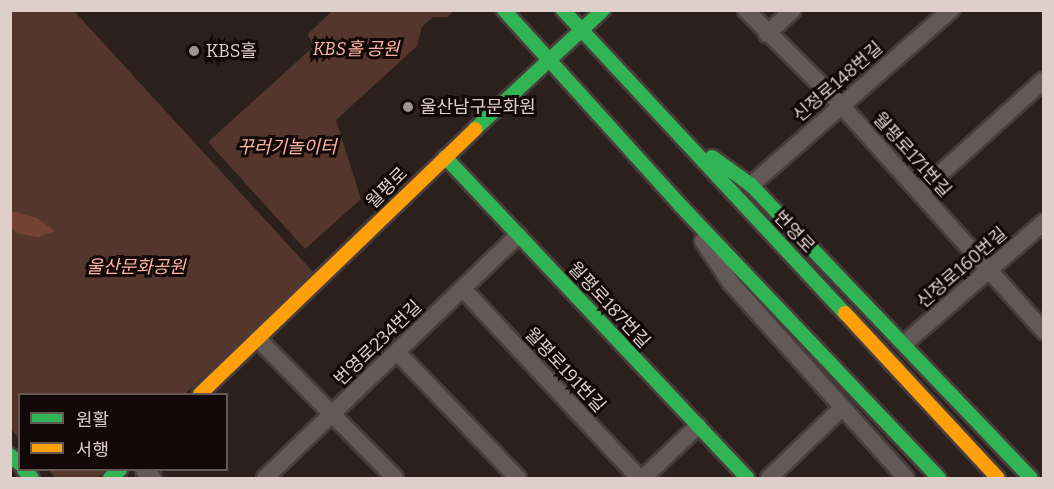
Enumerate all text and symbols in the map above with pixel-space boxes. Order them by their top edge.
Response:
street label: 신정로148번길 [789,37,887,127]
park label: KBS홀 공원 [313,38,399,60]
place label: KBS홀 [206,40,257,62]
marker: KBS홀 [187,44,201,58]
place label: 울산남구문화원 [420,96,536,118]
marker: 울산남구문화원 [401,100,415,114]
street label: 월평로171번길 [868,108,956,202]
park label: 꾸러기놀이터 [237,136,337,158]
street label: 월평로 [362,163,412,213]
street label: 번영로 [769,206,819,258]
street label: 신정로160번길 [913,223,1011,313]
park label: 울산문화공원 [86,256,186,278]
street label: 월평로187번길 [564,257,654,353]
street label: 번영로234번길 [330,296,426,390]
street label: 월평로191번길 [520,323,610,417]
legend [18,393,228,471]
text: 원활 [76,409,109,431]
text: 서행 [76,439,109,461]

